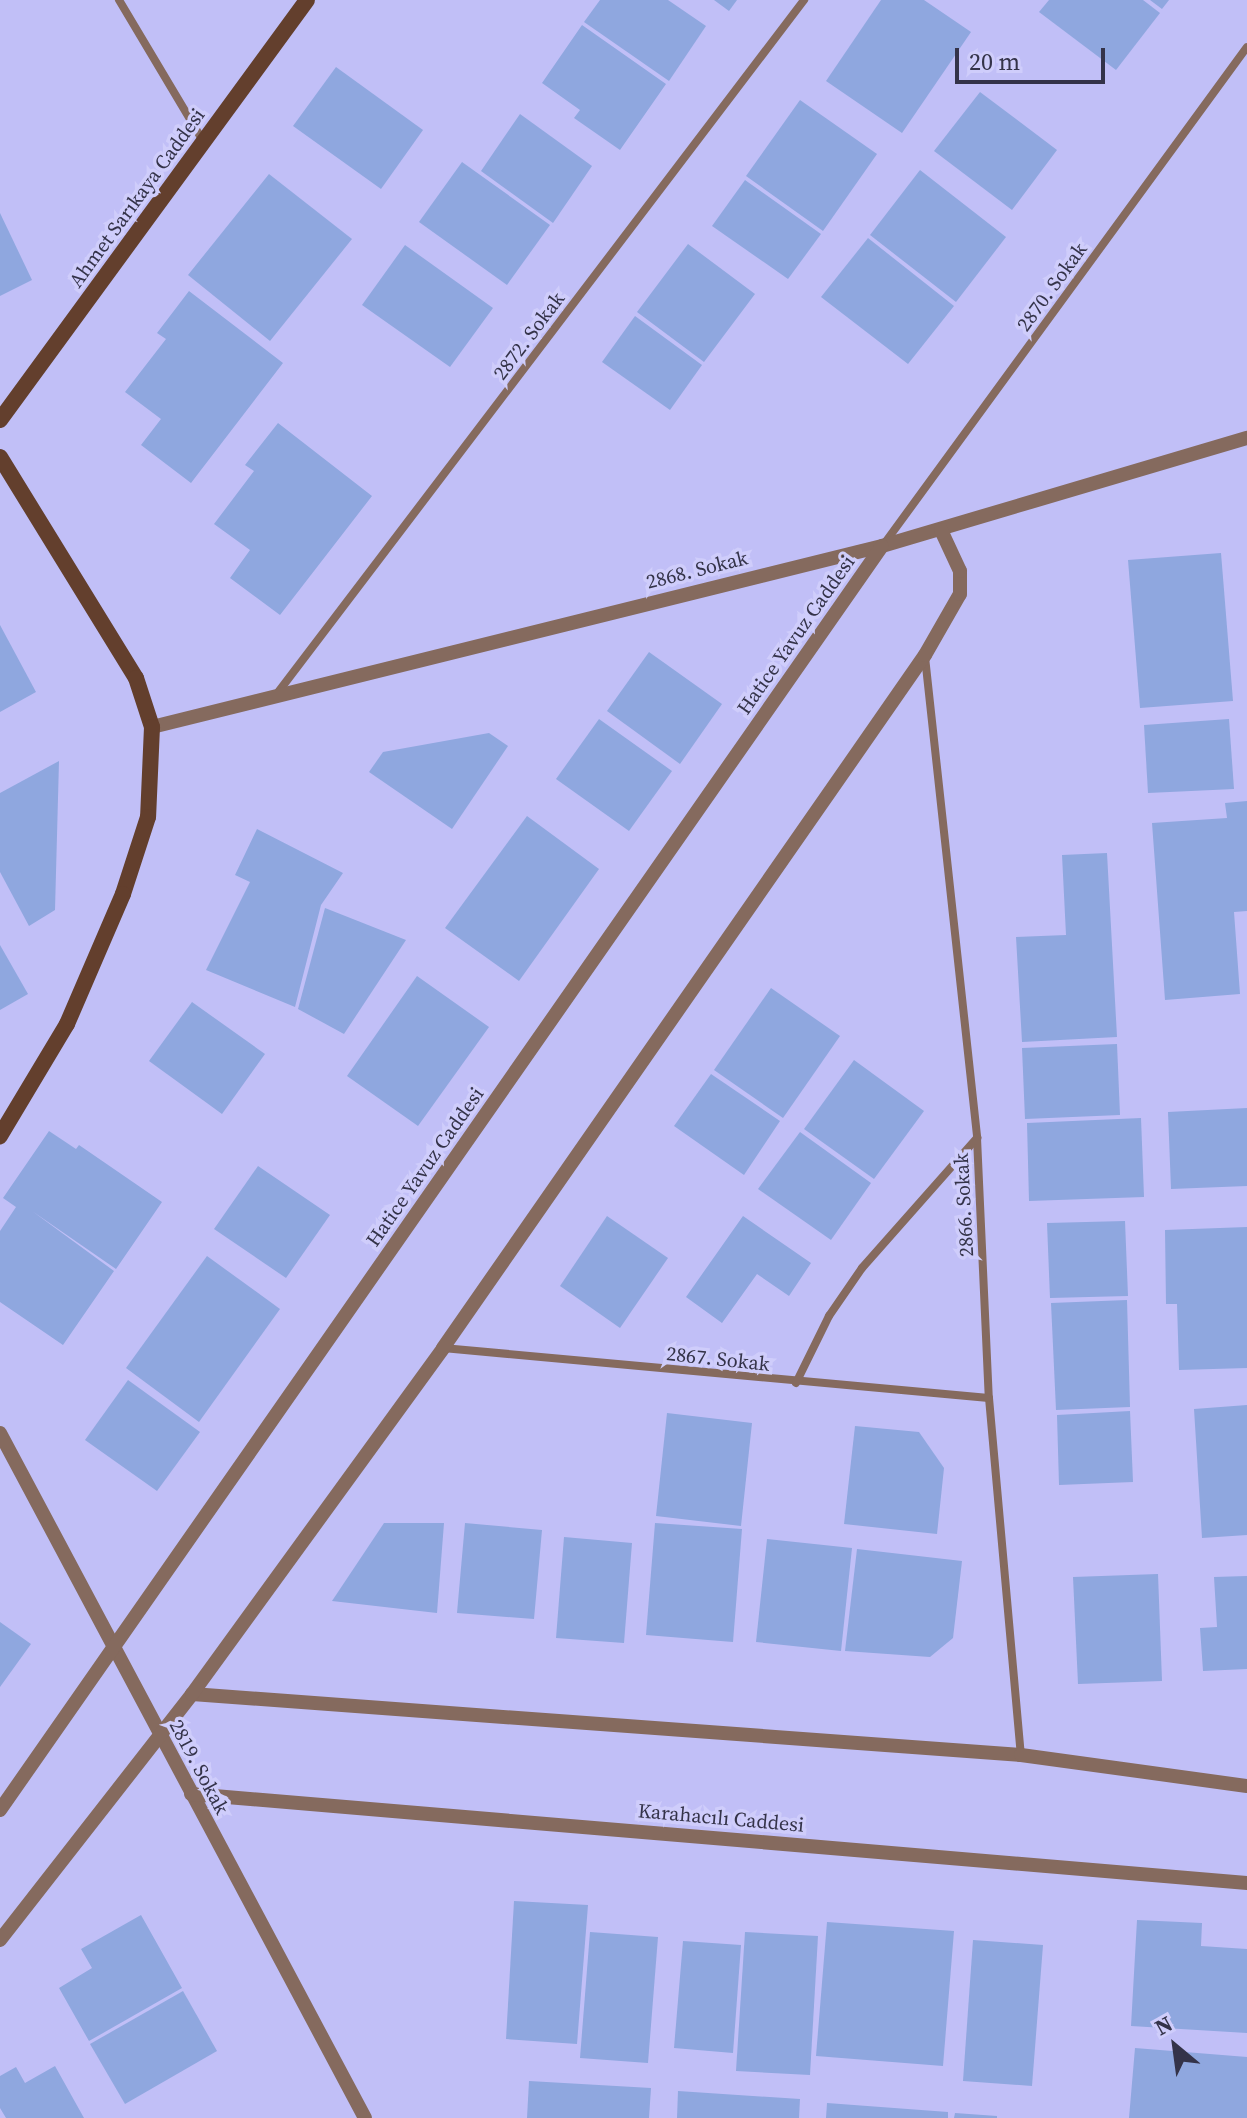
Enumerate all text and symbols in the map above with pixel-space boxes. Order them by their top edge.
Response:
scale bar [959,32,1109,82]
text: 20 m [969,45,1020,78]
street label: Ahmet Sarıkaya Caddesi [64,104,210,292]
street label: 2870. Sokak [1012,238,1092,336]
street label: 2872. Sokak [488,287,570,385]
street label: 2868. Sokak [644,546,750,594]
street label: Hatice Yavuz Caddesi [732,551,860,719]
street label: Hatice Yavuz Caddesi [361,1083,489,1251]
street label: 2866. Sokak [949,1153,979,1257]
street label: 2867. Sokak [665,1342,771,1376]
street label: 2819. Sokak [164,1716,234,1818]
street label: Karahacılı Caddesi [637,1799,805,1837]
north arrow [1135,2006,1215,2086]
text: N [1149,2008,1178,2042]

